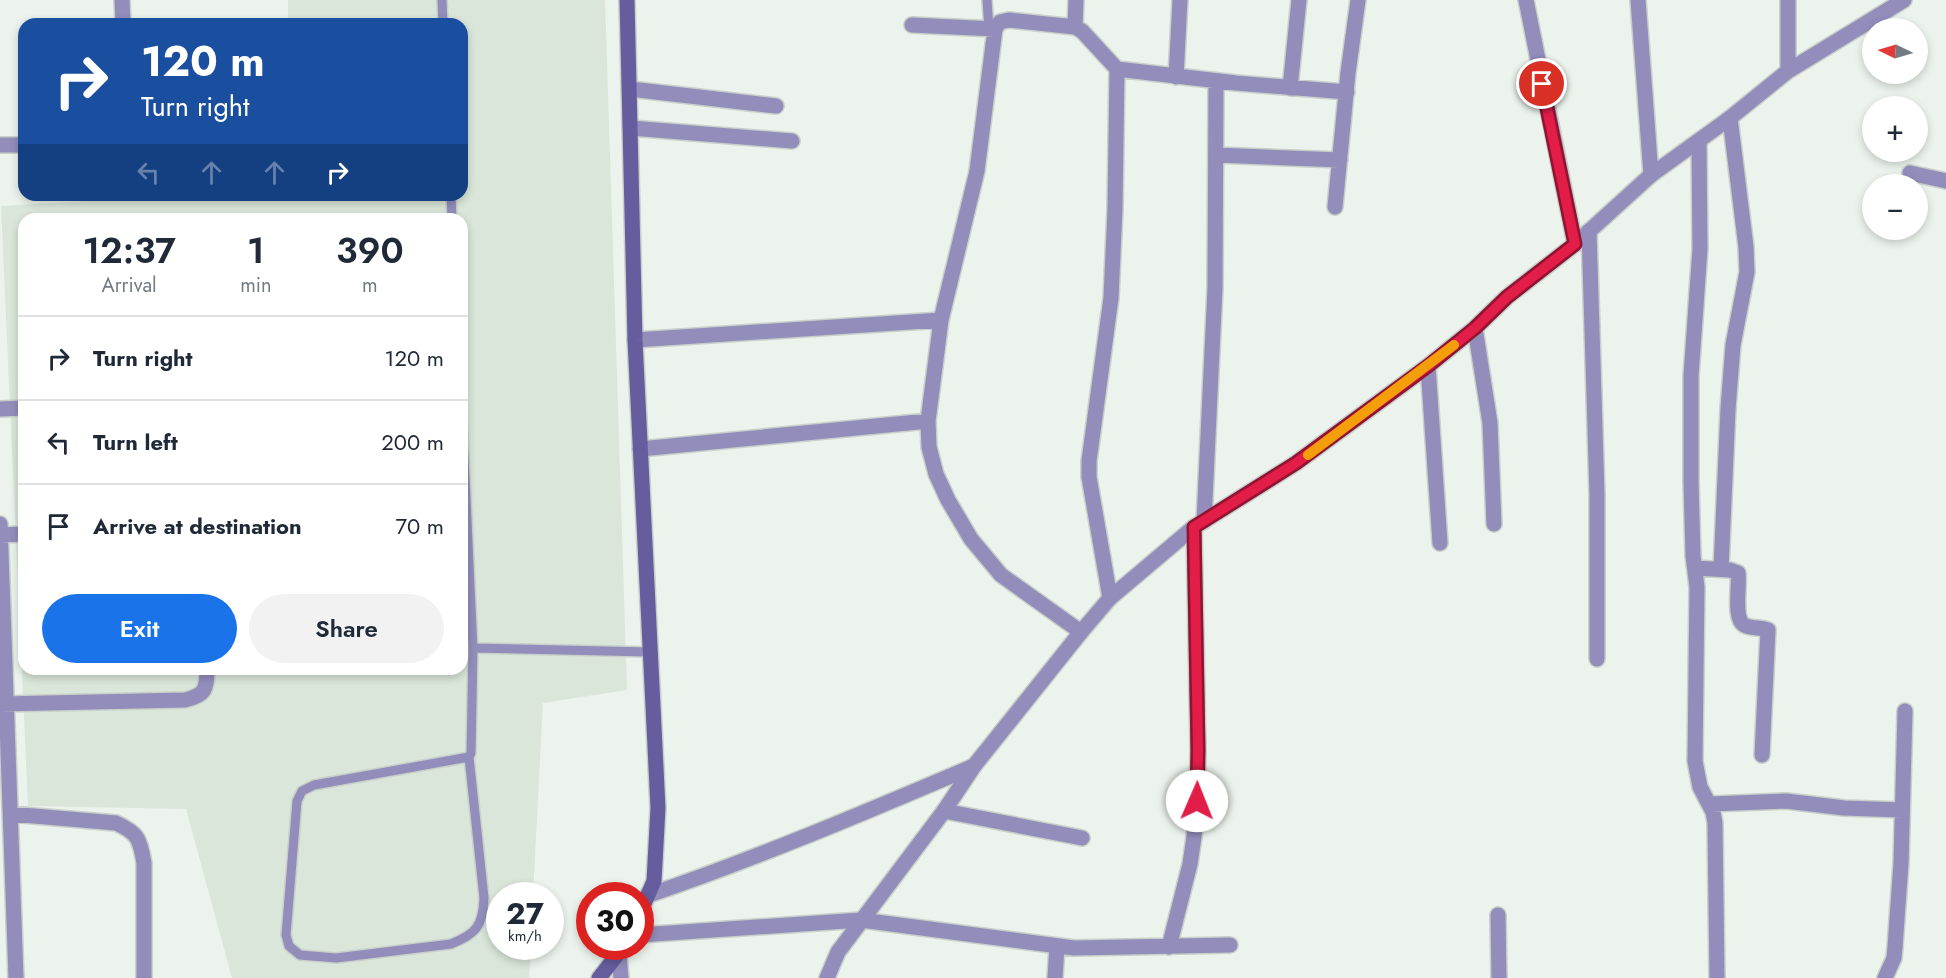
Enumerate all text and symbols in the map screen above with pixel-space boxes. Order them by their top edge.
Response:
north arrow [1862,18,1928,84]
map controls [1862,18,1928,240]
text: 120 m [141,31,265,92]
icon: right [42,42,120,120]
pin [1516,58,1567,109]
icon: arrive [1525,67,1558,100]
text: Turn right [141,87,249,126]
button: + [1862,96,1928,162]
icon: left [132,156,165,189]
icon: ahead [195,156,228,189]
icon: ahead [258,156,291,189]
icon: right [321,156,354,189]
button: − [1862,174,1928,240]
text: 12:37 [82,224,176,276]
text: 1 [247,224,265,276]
text: 390 [336,224,404,276]
text: Arrival [102,271,157,300]
text: min [240,271,272,300]
text: m [362,271,378,300]
icon: right [42,342,75,375]
text: Turn right [93,342,193,374]
text: 120 m [385,342,444,374]
icon: left [42,426,75,459]
text: Turn left [93,426,178,458]
text: 200 m [381,426,444,458]
icon: arrive [42,510,75,543]
text: Arrive at destination [93,510,302,542]
text: 70 m [395,510,444,542]
button: Exit [42,594,237,663]
button: Share [249,594,444,663]
position arrow [1165,769,1229,833]
speed limit sign: 30 [576,882,654,960]
text: 27 [506,892,544,935]
text: km/h [508,925,542,947]

